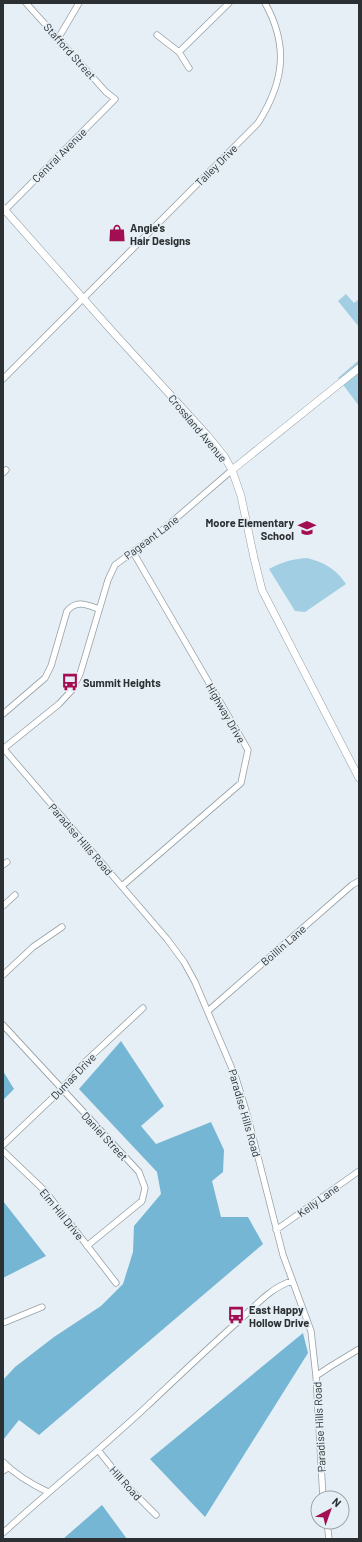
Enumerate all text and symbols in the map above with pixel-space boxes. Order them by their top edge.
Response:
street label: Stafford Street [41,20,99,82]
street label: Central Avenue [29,125,89,185]
street label: Talley Drive [192,141,240,189]
place label: Angie's Hair Designs [130,221,191,247]
shop icon: Angie's Hair Designs [107,223,127,243]
street label: Crossland Avenue [166,392,230,465]
street label: Pageant Lane [121,512,181,562]
place label: Moore Elementary School [205,516,294,542]
school or university icon: Moore Elementary School [297,518,317,538]
bus stop icon: Summit Heights [60,672,80,692]
place label: Summit Heights [83,676,161,689]
street label: Highway Drive [204,681,248,745]
street label: Paradise Hills Road [46,800,116,878]
street label: Boillin Lane [258,922,308,968]
street label: Dumas Drive [48,1050,98,1102]
street label: Paradise Hills Road [226,1068,264,1158]
street label: Daniel Street [79,1109,131,1163]
street label: Kelly Lane [295,1180,341,1219]
street label: Elm Hill Drive [37,1186,87,1242]
place label: East Happy Hollow Drive [249,1303,309,1329]
bus stop icon: East Happy Hollow Drive [226,1305,246,1325]
street label: Paradise Hills Road [310,1381,328,1473]
street label: Hill Road [107,1463,145,1503]
north arrow [310,1490,350,1530]
text: N [330,1495,344,1509]

